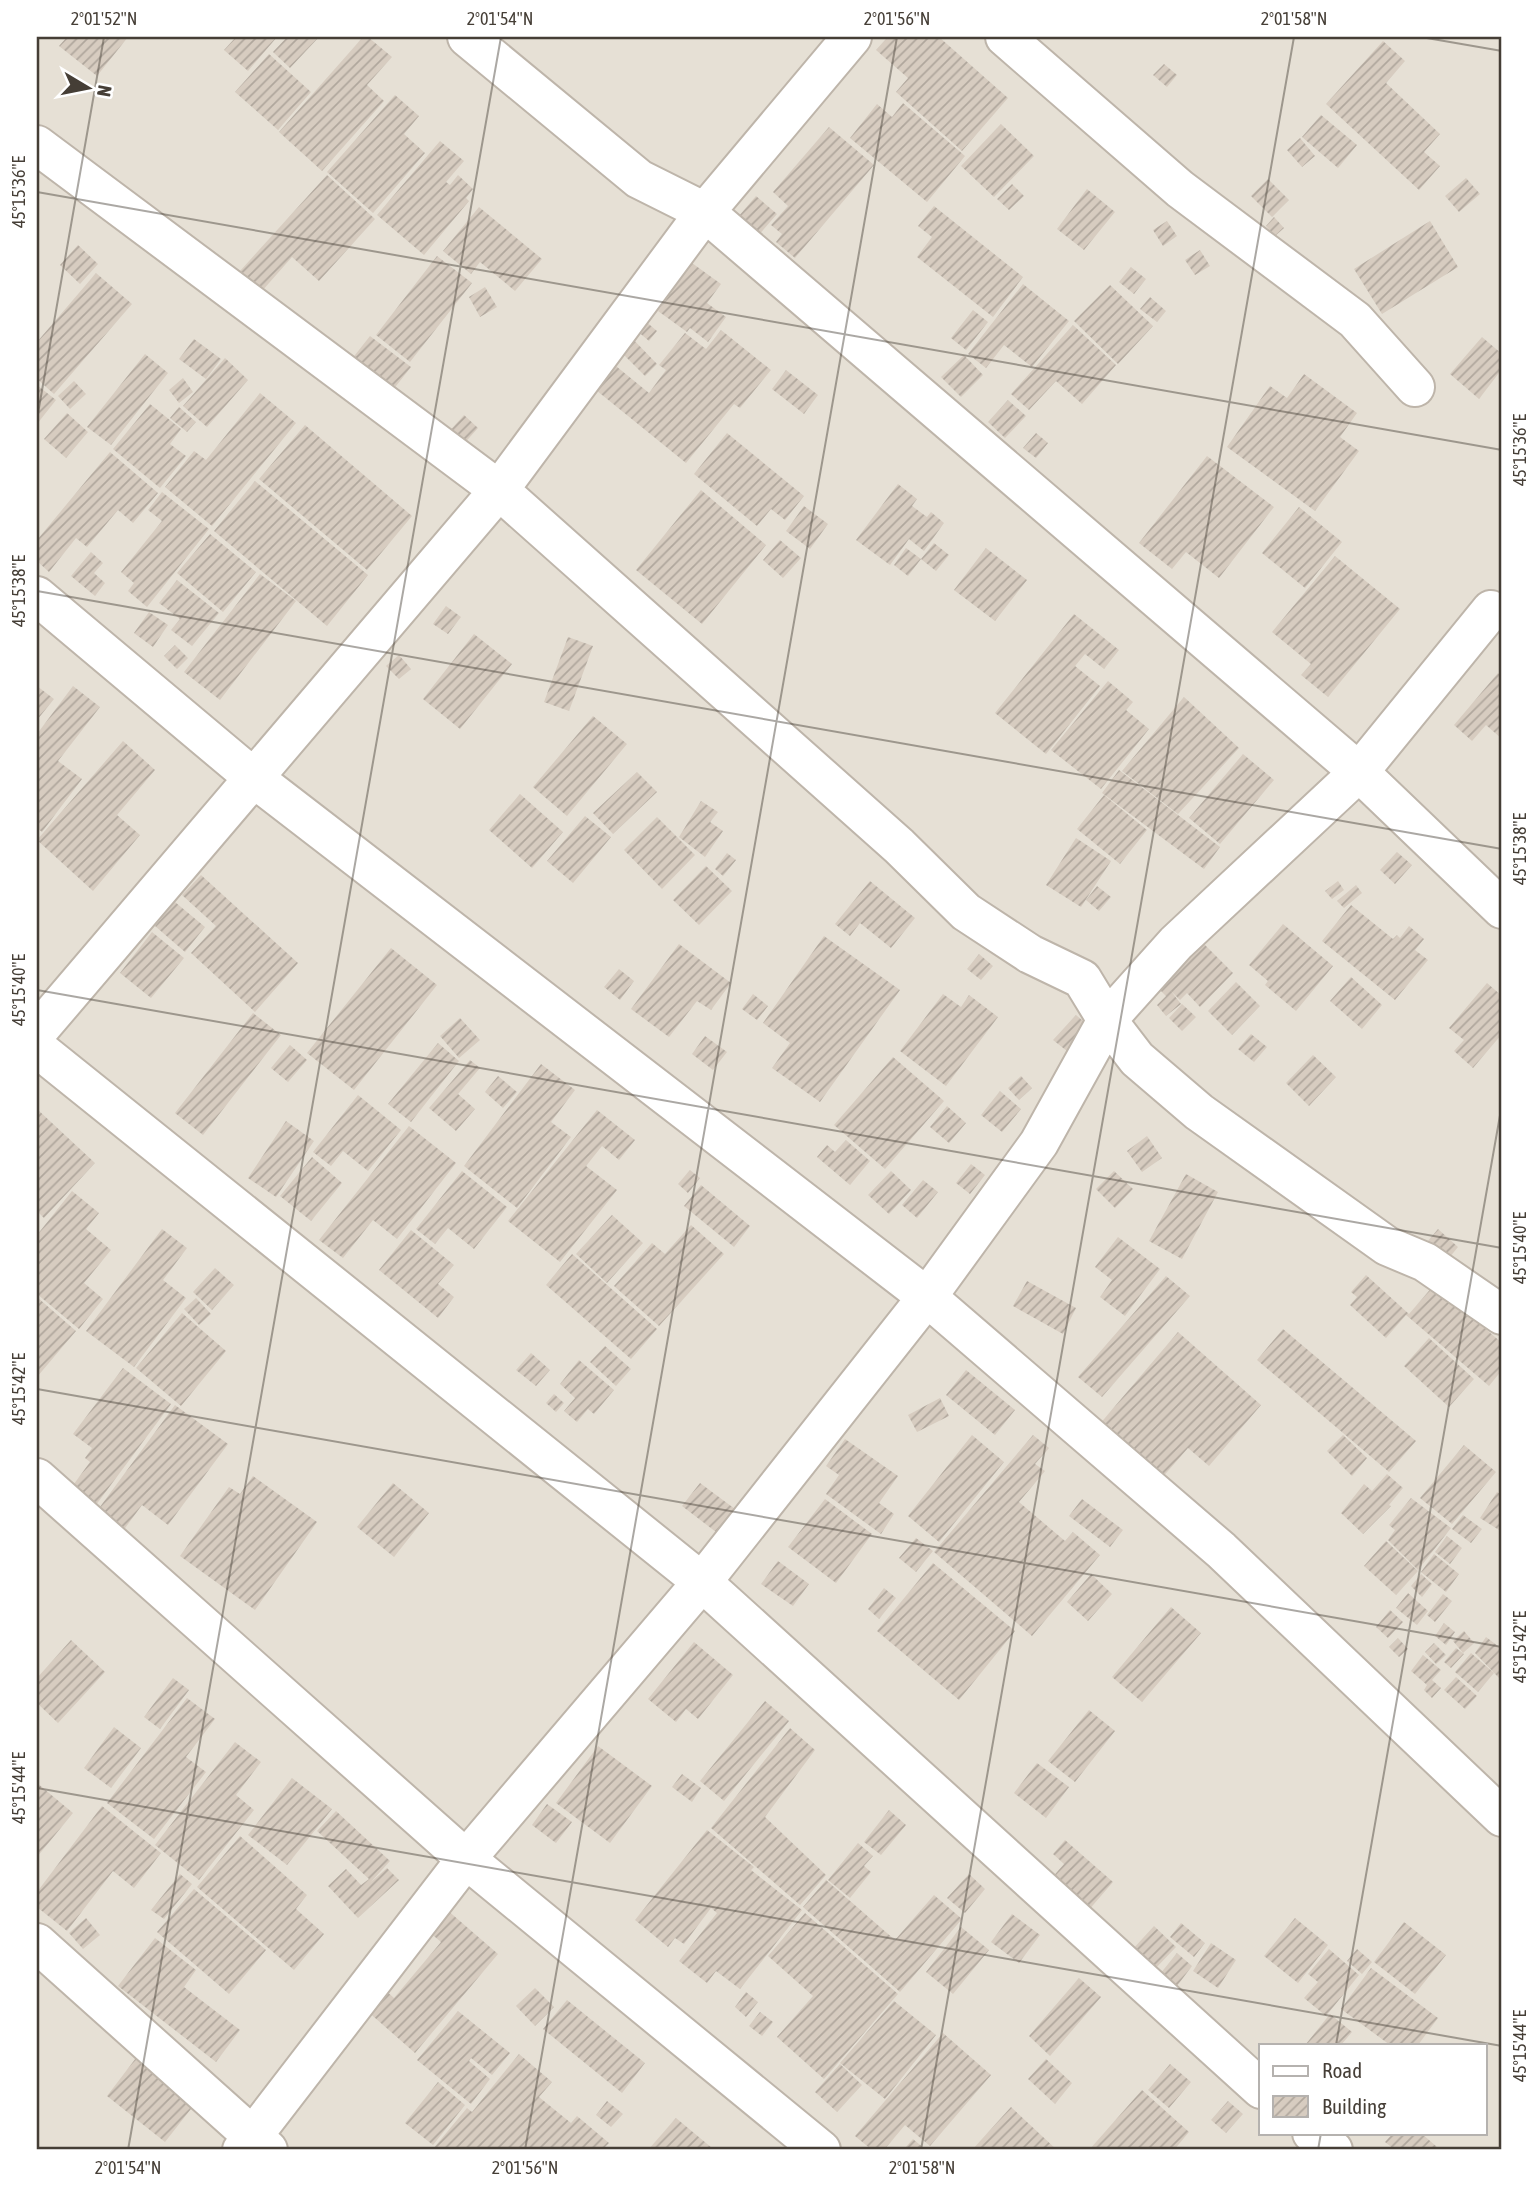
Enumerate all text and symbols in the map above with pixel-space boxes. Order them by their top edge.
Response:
text: 2°01'52"N [71,8,137,29]
text: 2°01'54"N [467,8,533,29]
text: 2°01'56"N [864,8,930,29]
text: 2°01'58"N [1261,8,1327,29]
north arrow [52,52,122,122]
text: N [93,84,117,98]
text: 45°15'36"E [8,156,29,228]
text: 45°15'36"E [1509,414,1530,486]
text: 45°15'38"E [8,555,29,627]
text: 45°15'38"E [1509,813,1530,885]
text: 45°15'40"E [8,954,29,1026]
text: 45°15'40"E [1509,1212,1530,1284]
text: 45°15'42"E [8,1353,29,1425]
text: 45°15'42"E [1509,1611,1530,1683]
text: 45°15'44"E [8,1752,29,1824]
text: 45°15'44"E [1509,2010,1530,2082]
legend [1259,2044,1486,2134]
text: Road [1322,2058,1362,2082]
text: Building [1322,2094,1386,2118]
text: 2°01'54"N [95,2157,161,2178]
text: 2°01'56"N [492,2157,558,2178]
text: 2°01'58"N [889,2157,955,2178]

